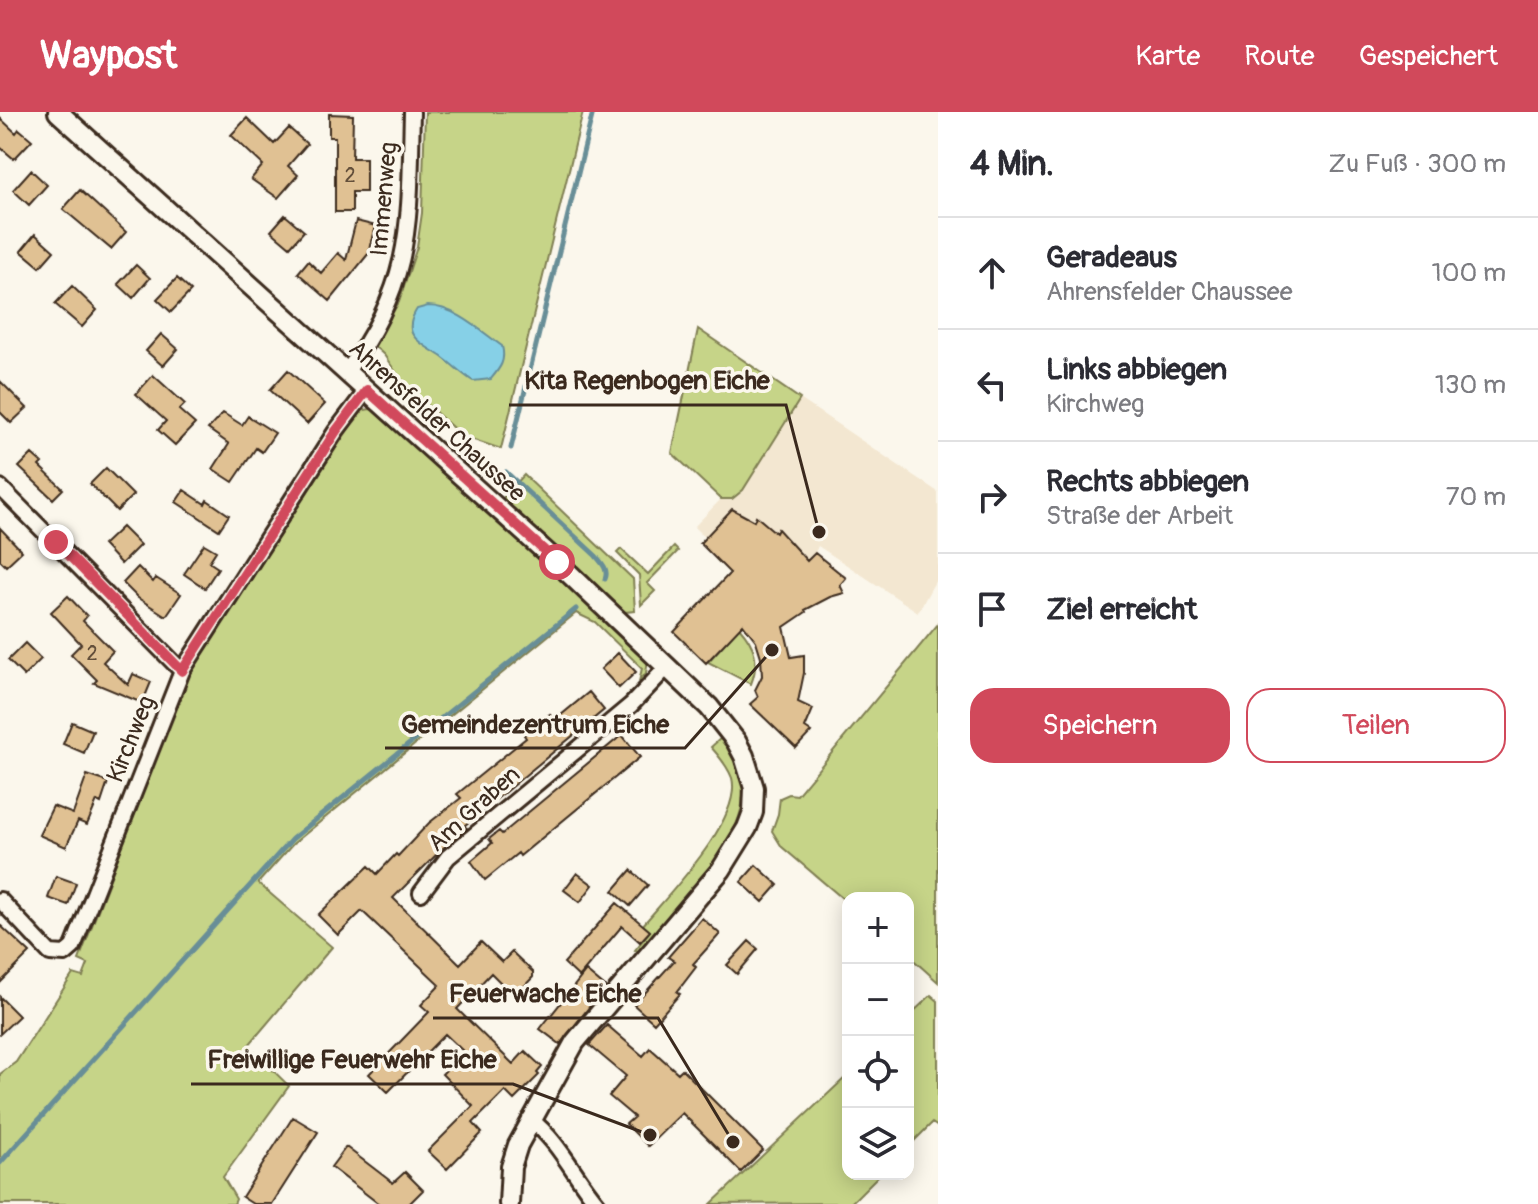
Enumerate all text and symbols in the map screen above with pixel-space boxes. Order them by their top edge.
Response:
text: Waypost [40,32,177,80]
text: Karte [1135,39,1200,74]
text: Route [1244,39,1315,74]
text: Gespeichert [1359,39,1498,74]
street label: Immenweg [365,141,403,257]
text: 4 Min. [970,143,1054,186]
text: Zu Fuß · 300 m [1328,148,1506,180]
house number: 2 [344,163,356,188]
text: Geradeaus [1046,239,1177,276]
icon: ahead [970,251,1014,295]
text: 100 m [1432,257,1506,289]
text: Ahrensfelder Chaussee [1046,276,1292,308]
street label: Ahrensfelder Chaussee [343,334,531,508]
text: Links abbiegen [1046,351,1227,388]
callout: Kita Regenbogen Eiche [509,355,786,405]
icon: left [970,363,1014,407]
text: Kita Regenbogen Eiche [524,365,771,397]
text: 130 m [1435,369,1506,401]
text: Kirchweg [1046,388,1144,420]
text: Rechts abbiegen [1046,463,1249,500]
icon: right [970,475,1014,519]
text: 70 m [1446,481,1506,513]
text: Straße der Arbeit [1046,500,1233,532]
route end [38,524,74,560]
route start [539,544,575,580]
icon: arrive [970,587,1014,631]
text: Ziel erreicht [1046,591,1197,628]
house number: 2 [86,641,98,666]
button: Speichern [970,688,1230,763]
button: Teilen [1246,688,1506,763]
street label: Kirchweg [101,691,161,787]
callout: Gemeindezentrum Eiche [385,698,685,748]
text: Gemeindezentrum Eiche [401,709,670,741]
street label: Am Graben [422,760,526,858]
map controls [842,892,914,1180]
button: + [842,892,914,964]
button: − [842,964,914,1036]
callout: Feuerwache Eiche [433,968,658,1018]
text: Feuerwache Eiche [449,978,643,1010]
callout: Freiwillige Feuerwehr Eiche [191,1034,513,1084]
button: locate [842,1036,914,1108]
text: Freiwillige Feuerwehr Eiche [207,1044,498,1076]
button: layers [842,1108,914,1180]

